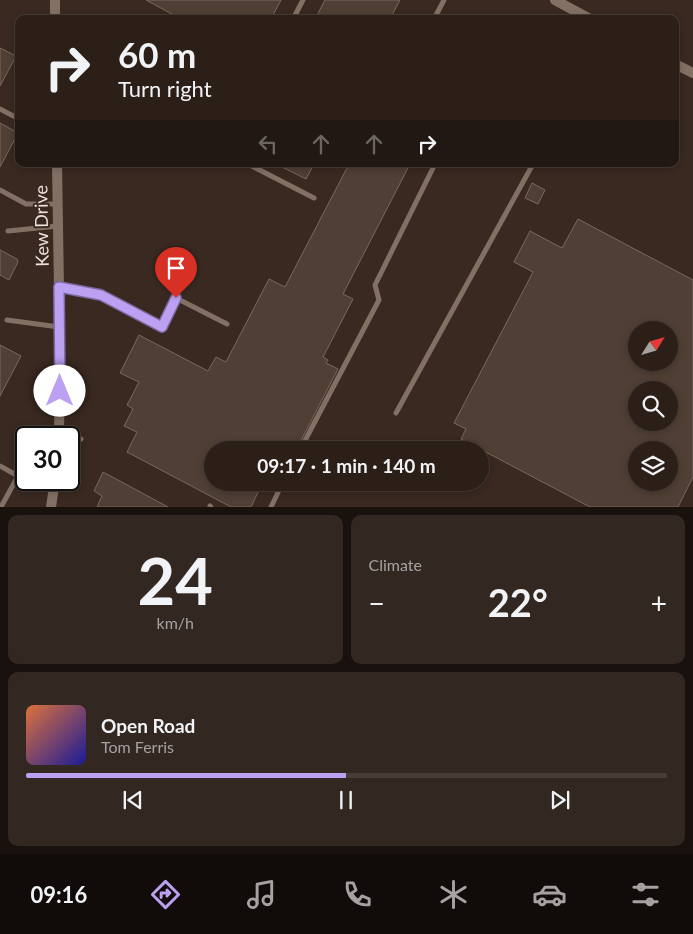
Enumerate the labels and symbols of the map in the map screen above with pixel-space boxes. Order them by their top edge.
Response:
street label: Kew Drive [29,185,53,267]
pin [155,247,197,298]
north arrow [628,321,678,371]
position arrow [33,364,85,416]
speed limit sign: 30 [15,426,80,491]

